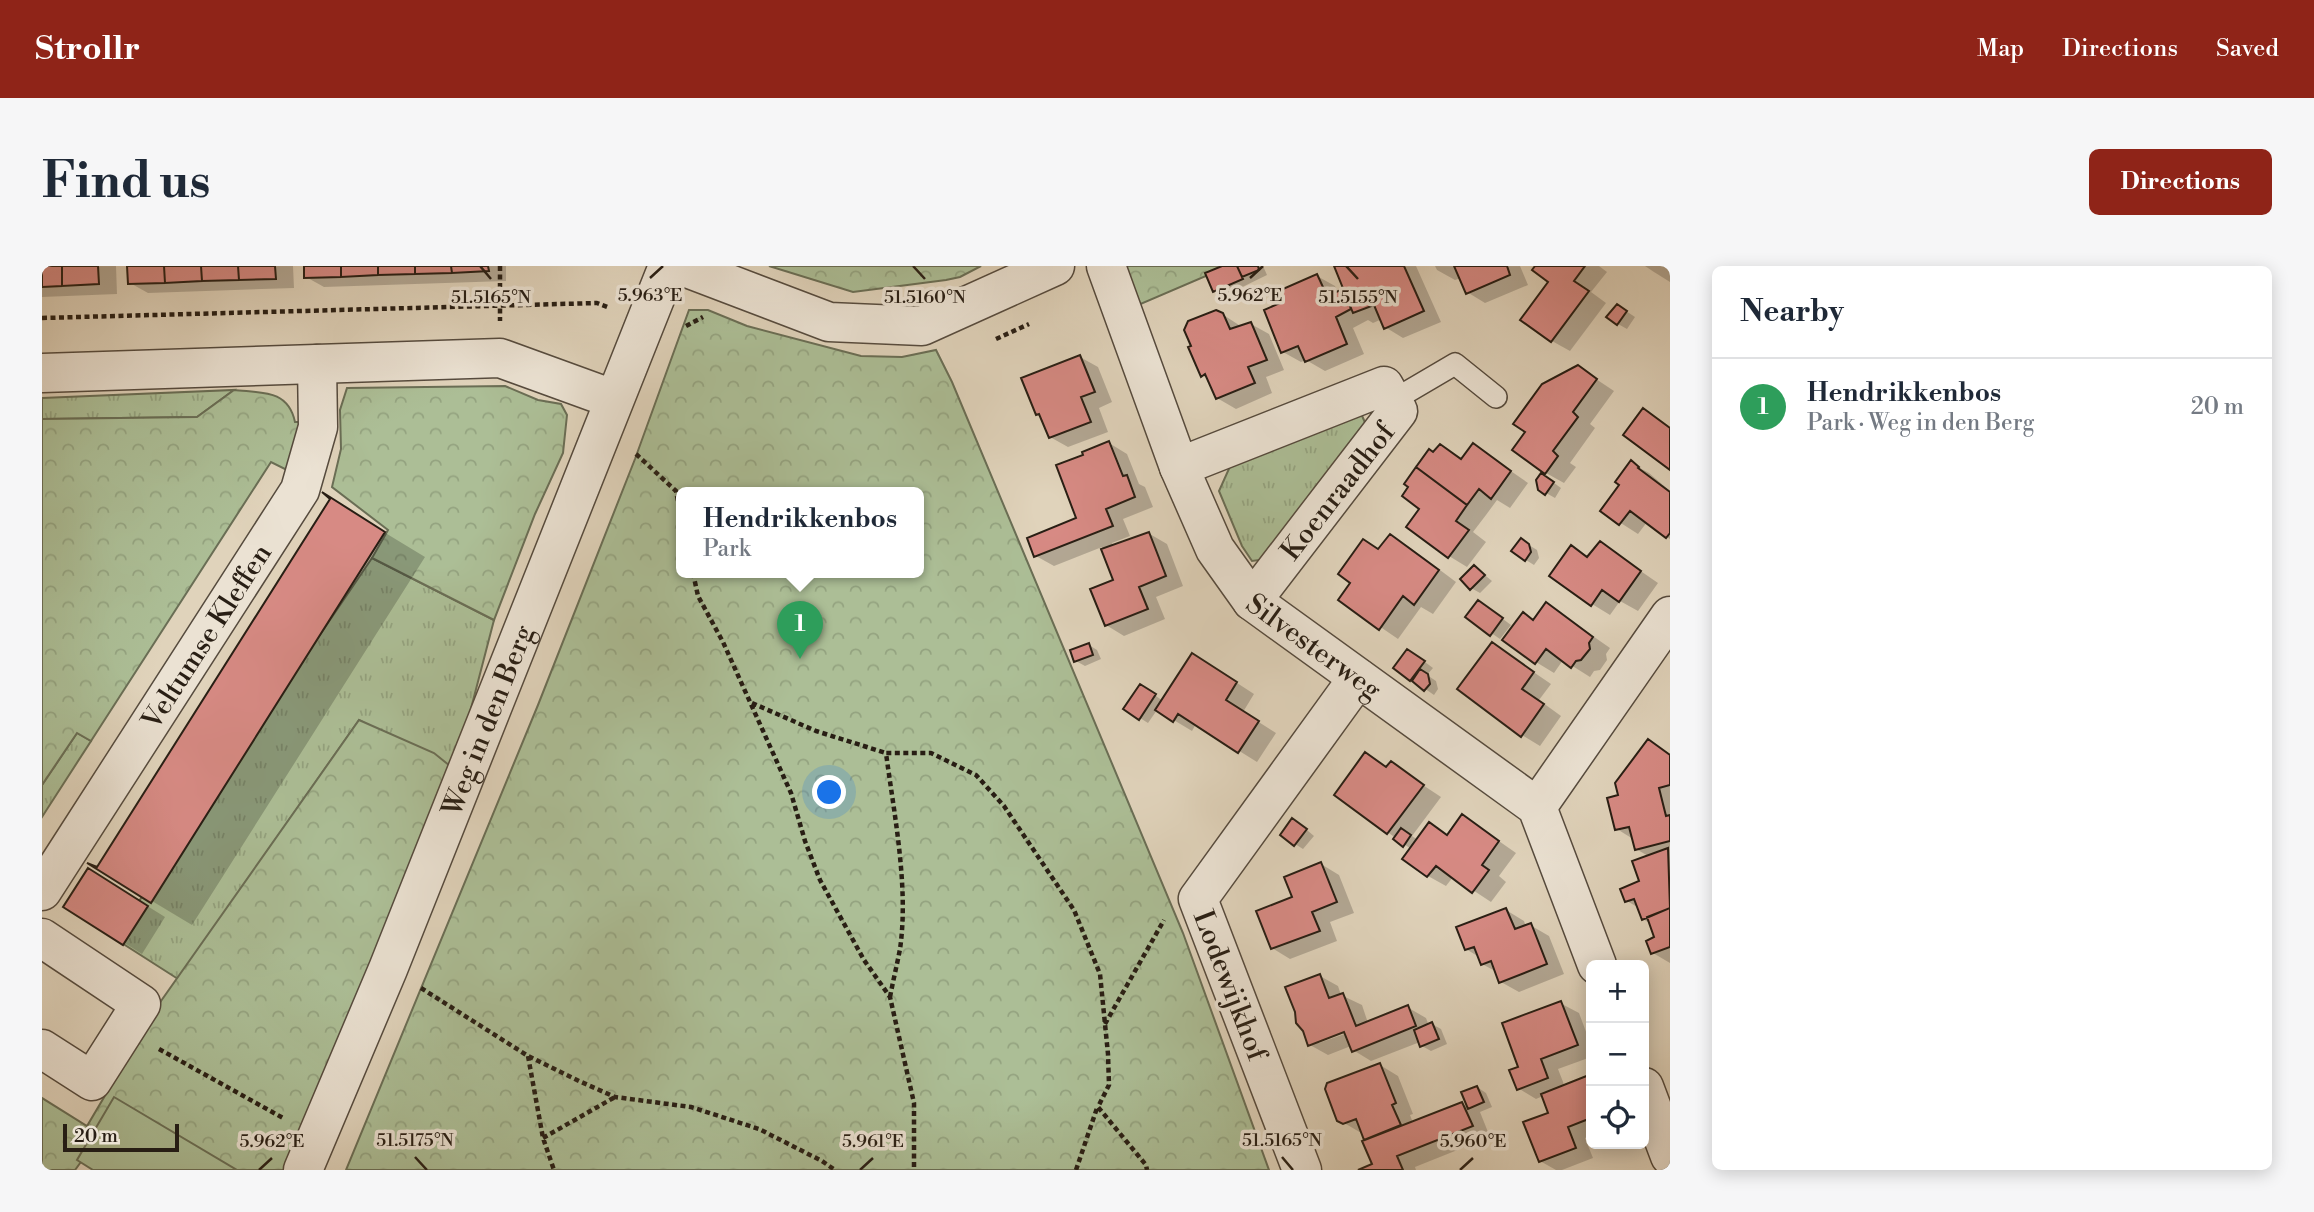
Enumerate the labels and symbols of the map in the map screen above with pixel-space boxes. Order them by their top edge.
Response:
text: 5.963°E [618,284,682,307]
text: 5.962°E [1217,284,1283,307]
text: 51.5165°N [451,286,532,309]
text: 51.5160°N [884,286,967,309]
text: 51.5155°N [1318,286,1398,309]
street label: Koenraadhof [1274,415,1404,568]
street label: Veltumse Kleffen [134,537,280,737]
street label: Silvesterweg [1239,586,1388,708]
pin: 1 [777,601,823,659]
street label: Weg in den Berg [434,620,542,822]
your location [812,775,846,809]
street label: Lodewijkhof [1185,905,1275,1067]
scale bar [63,1121,178,1153]
text: 51.5175°N [376,1129,454,1152]
text: 51.5165°N [1242,1129,1323,1152]
text: 5.962°E [239,1130,305,1153]
text: 5.961°E [842,1130,904,1153]
text: 5.960°E [1440,1130,1506,1153]

